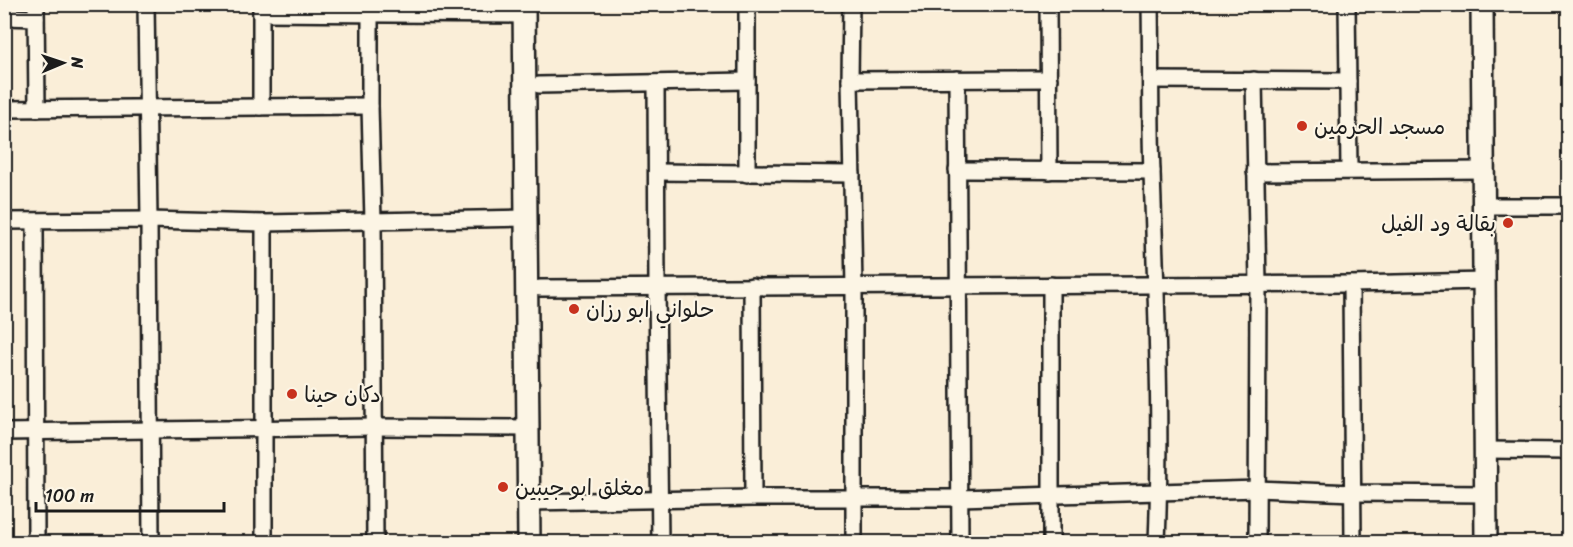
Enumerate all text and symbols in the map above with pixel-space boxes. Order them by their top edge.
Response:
north arrow [33,33,93,93]
text: N [63,55,92,69]
place label: مسجد الحرمين [1314,107,1445,146]
marker: مسجد الحرمين [1295,119,1309,133]
place label: بقالة ود الفيل [1381,204,1496,243]
marker: بقالة ود الفيل [1501,216,1515,230]
place label: حلواني ابو رزان [586,290,714,329]
marker: حلواني ابو رزان [567,302,581,316]
place label: دكان حينا [304,375,381,414]
marker: دكان حينا [285,387,299,401]
place label: مغلق ابو جيبين [515,468,644,507]
scale bar [36,475,224,513]
text: 100 m [45,480,94,512]
marker: مغلق ابو جيبين [496,480,510,494]

